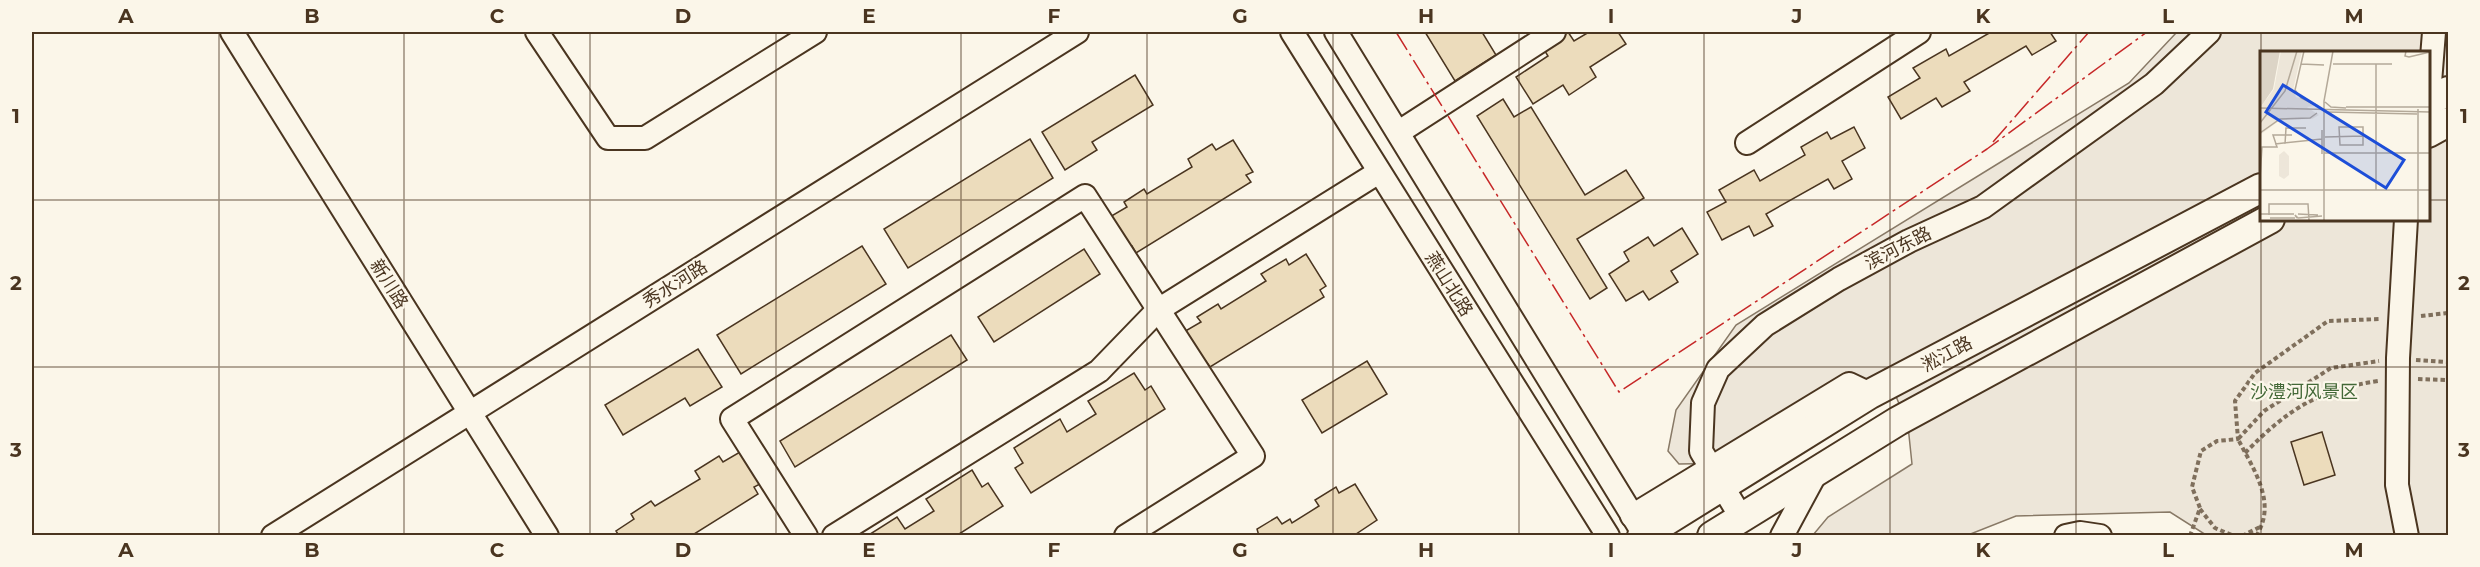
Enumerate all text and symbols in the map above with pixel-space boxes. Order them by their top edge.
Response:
text: A [117,4,134,28]
text: B [304,4,320,28]
text: C [490,4,505,28]
text: D [675,4,691,28]
text: E [862,4,876,28]
text: F [1048,4,1061,28]
text: G [1232,4,1248,28]
text: H [1418,4,1434,28]
text: I [1608,4,1614,28]
text: J [1791,4,1802,28]
text: K [1976,4,1992,28]
text: L [2162,4,2174,28]
text: M [2344,4,2364,28]
inset map [2260,51,2429,220]
text: 1 [12,104,20,128]
text: 1 [2460,104,2468,128]
street label: 滨河东路 [1861,222,1935,274]
street label: 燕山北路 [1421,248,1477,320]
street label: 新川路 [365,255,413,313]
street label: 秀水河路 [639,256,711,312]
text: 2 [10,271,22,295]
text: 2 [2458,271,2470,295]
street label: 淞江路 [1918,332,1976,376]
park label: 沙澧河风景区 [2250,381,2358,403]
text: 3 [9,438,22,462]
text: 3 [2457,438,2470,462]
text: A [117,538,134,562]
text: B [304,538,320,562]
text: C [490,538,505,562]
text: D [675,538,691,562]
text: E [862,538,876,562]
text: F [1048,538,1061,562]
text: G [1232,538,1248,562]
text: H [1418,538,1434,562]
text: I [1608,538,1614,562]
text: J [1791,538,1802,562]
text: K [1976,538,1992,562]
text: L [2162,538,2174,562]
text: M [2344,538,2364,562]

